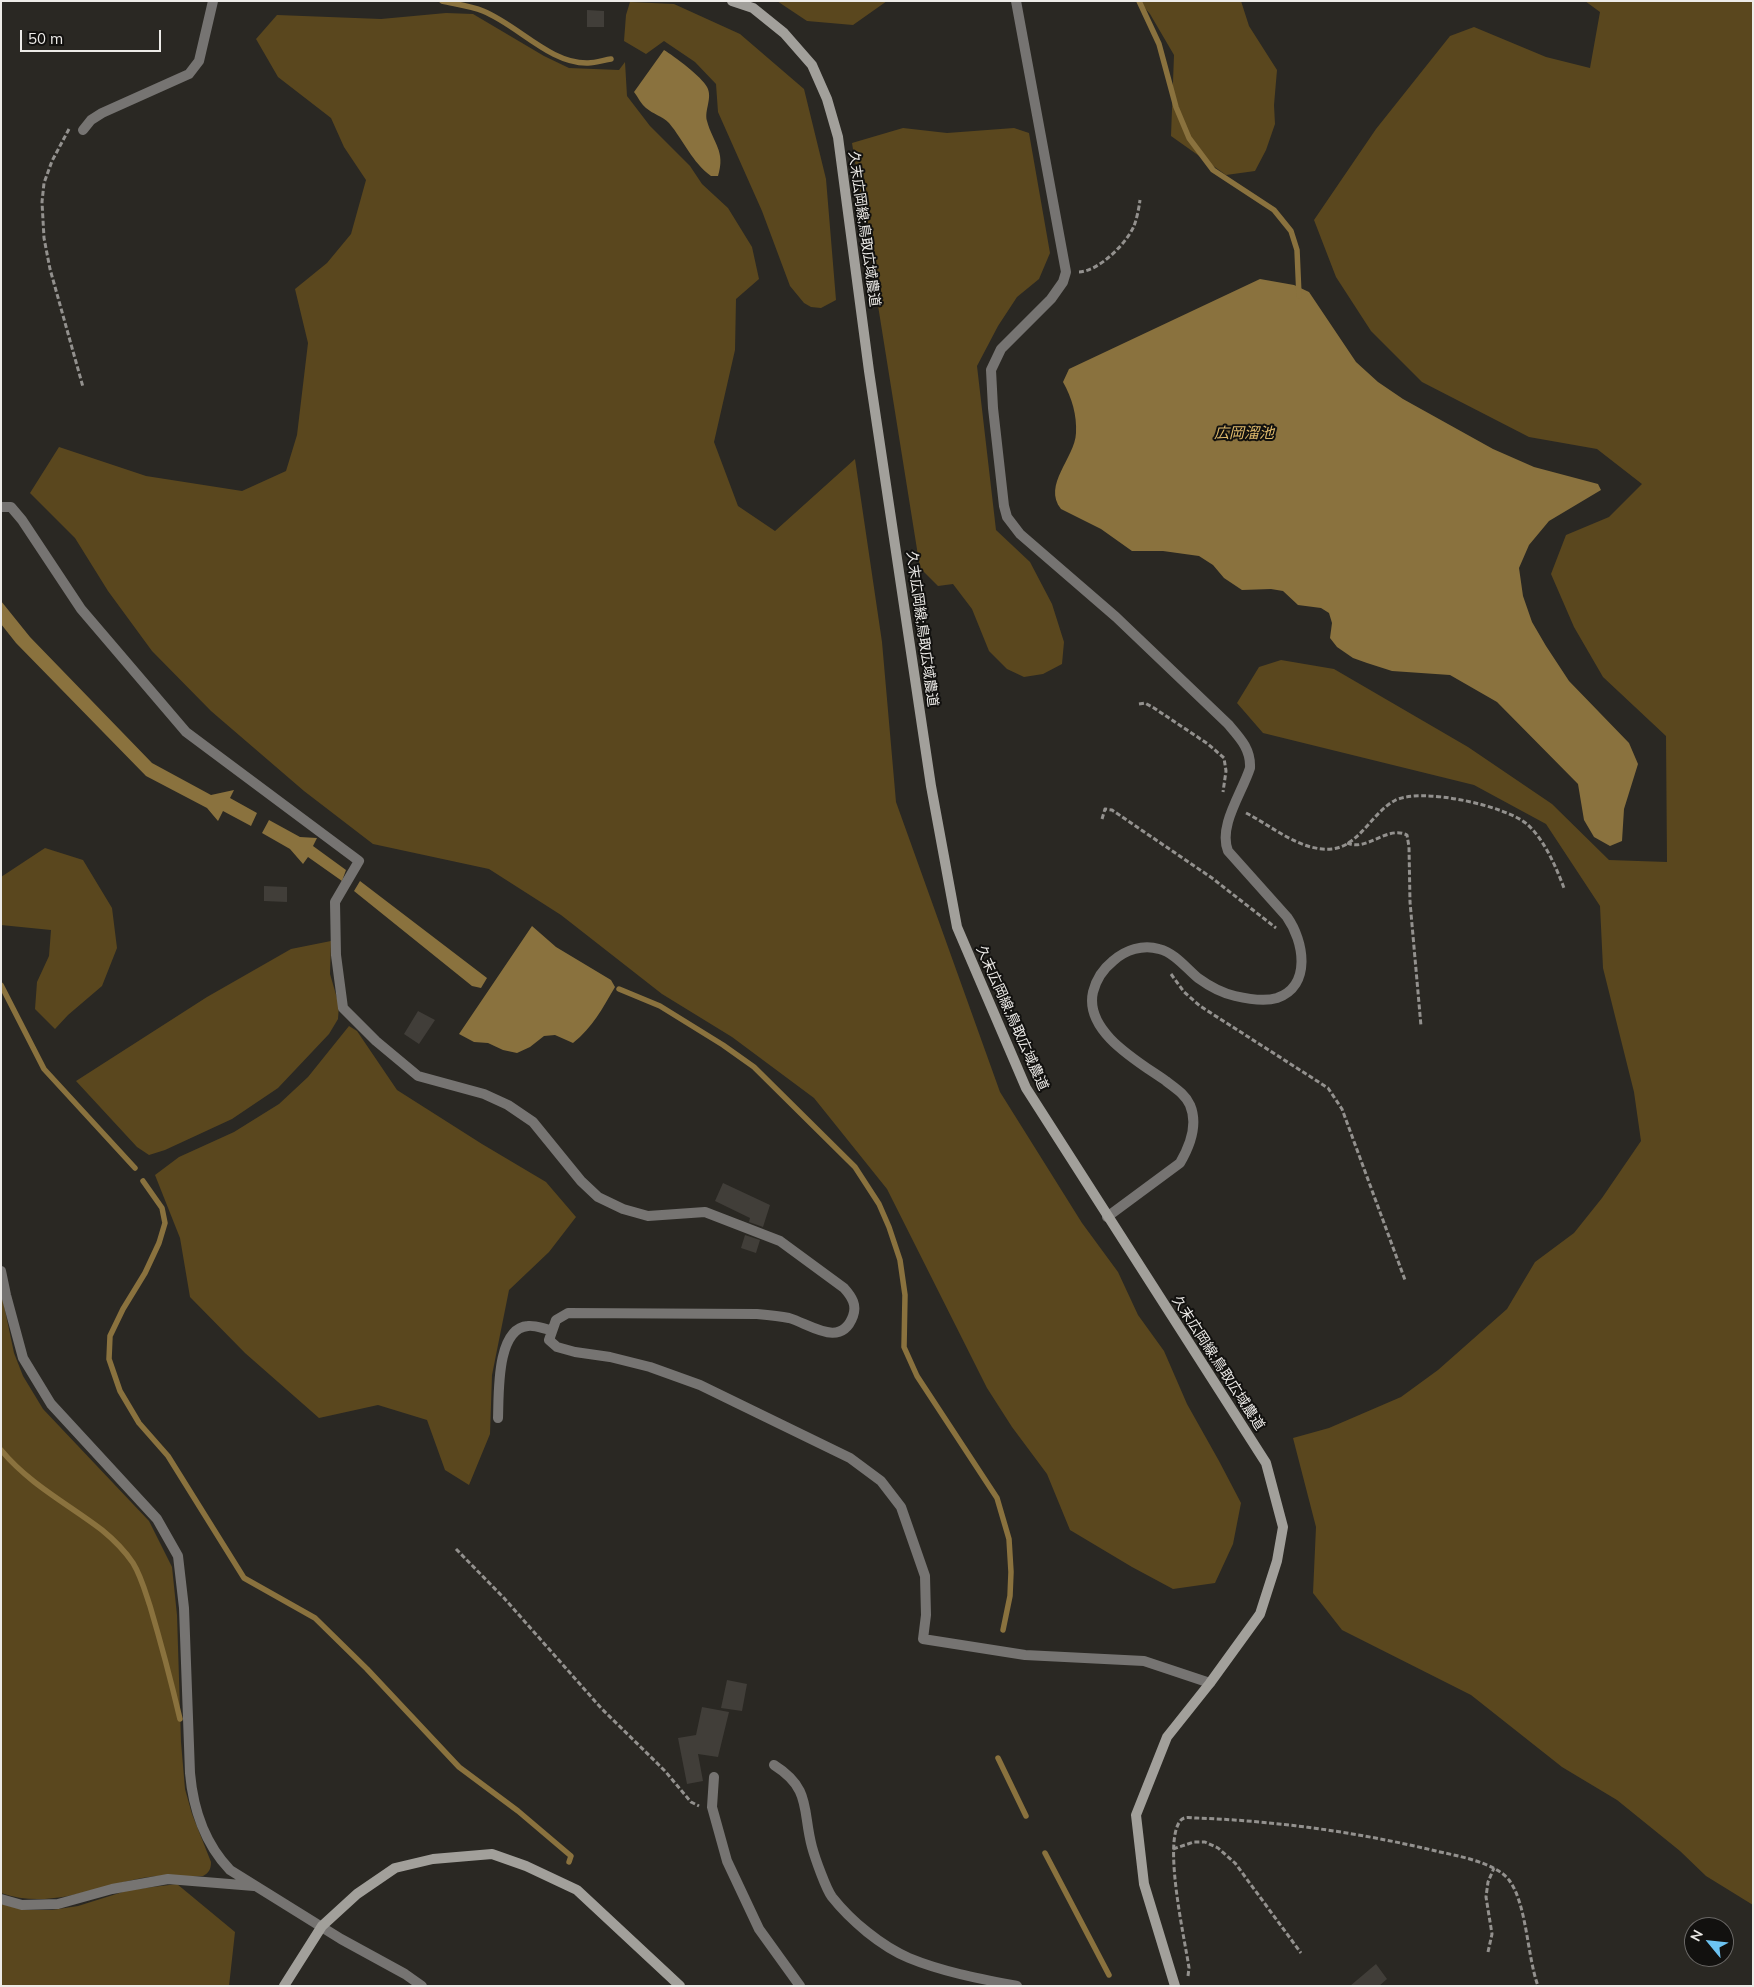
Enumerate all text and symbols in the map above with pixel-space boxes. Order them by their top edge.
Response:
scale bar [22,20,164,52]
text: 50 m [28,29,63,48]
street label: 久末広岡線;鳥取広域農道 [845,150,883,308]
water label: 広岡溜池 [1214,424,1274,442]
street label: 久末広岡線;鳥取広域農道 [903,550,941,708]
street label: 久末広岡線;鳥取広域農道 [972,943,1052,1093]
street label: 久末広岡線;鳥取広域農道 [1168,1293,1268,1433]
north arrow [1684,1917,1734,1967]
text: N [1686,1927,1707,1944]

